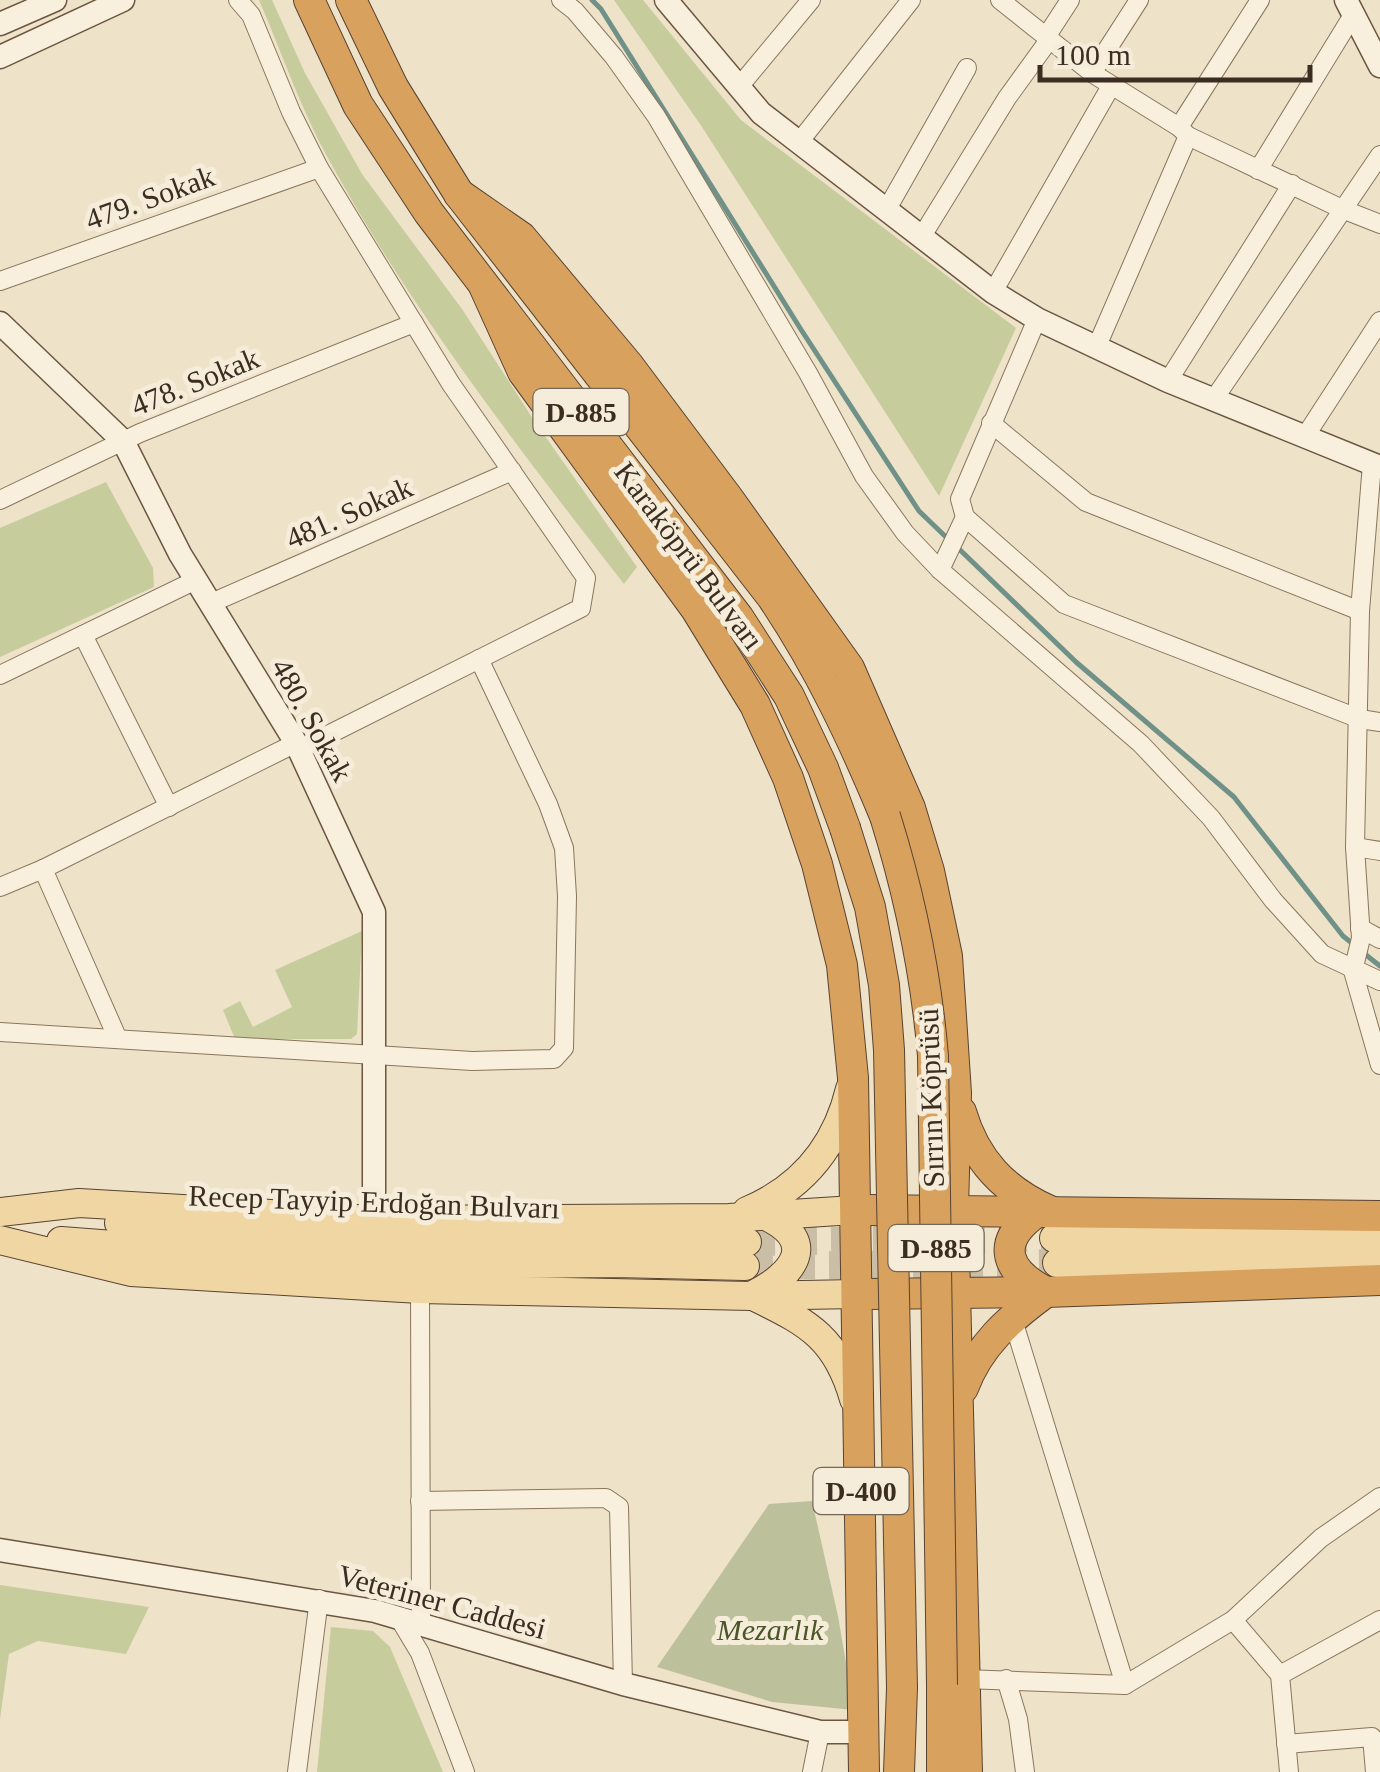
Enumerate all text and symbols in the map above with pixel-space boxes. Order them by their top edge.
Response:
scale bar [1040,20,1310,82]
text: 100 m [1055,38,1131,71]
street label: 479. Sokak [81,159,219,236]
street label: 478. Sokak [126,341,264,422]
road number: D-885 [534,389,628,435]
street label: Karaköprü Bulvarı [608,456,771,656]
street label: 481. Sokak [280,470,417,555]
street label: 480. Sokak [265,653,360,787]
street label: Sırrın Köprüsü [911,1008,950,1188]
street label: Recep Tayyip Erdoğan Bulvarı [188,1179,560,1224]
road number: D-885 [888,1225,984,1271]
road number: D-400 [814,1468,908,1514]
street label: Veteriner Caddesi [334,1558,550,1645]
park label: Mezarlık [716,1613,824,1646]

